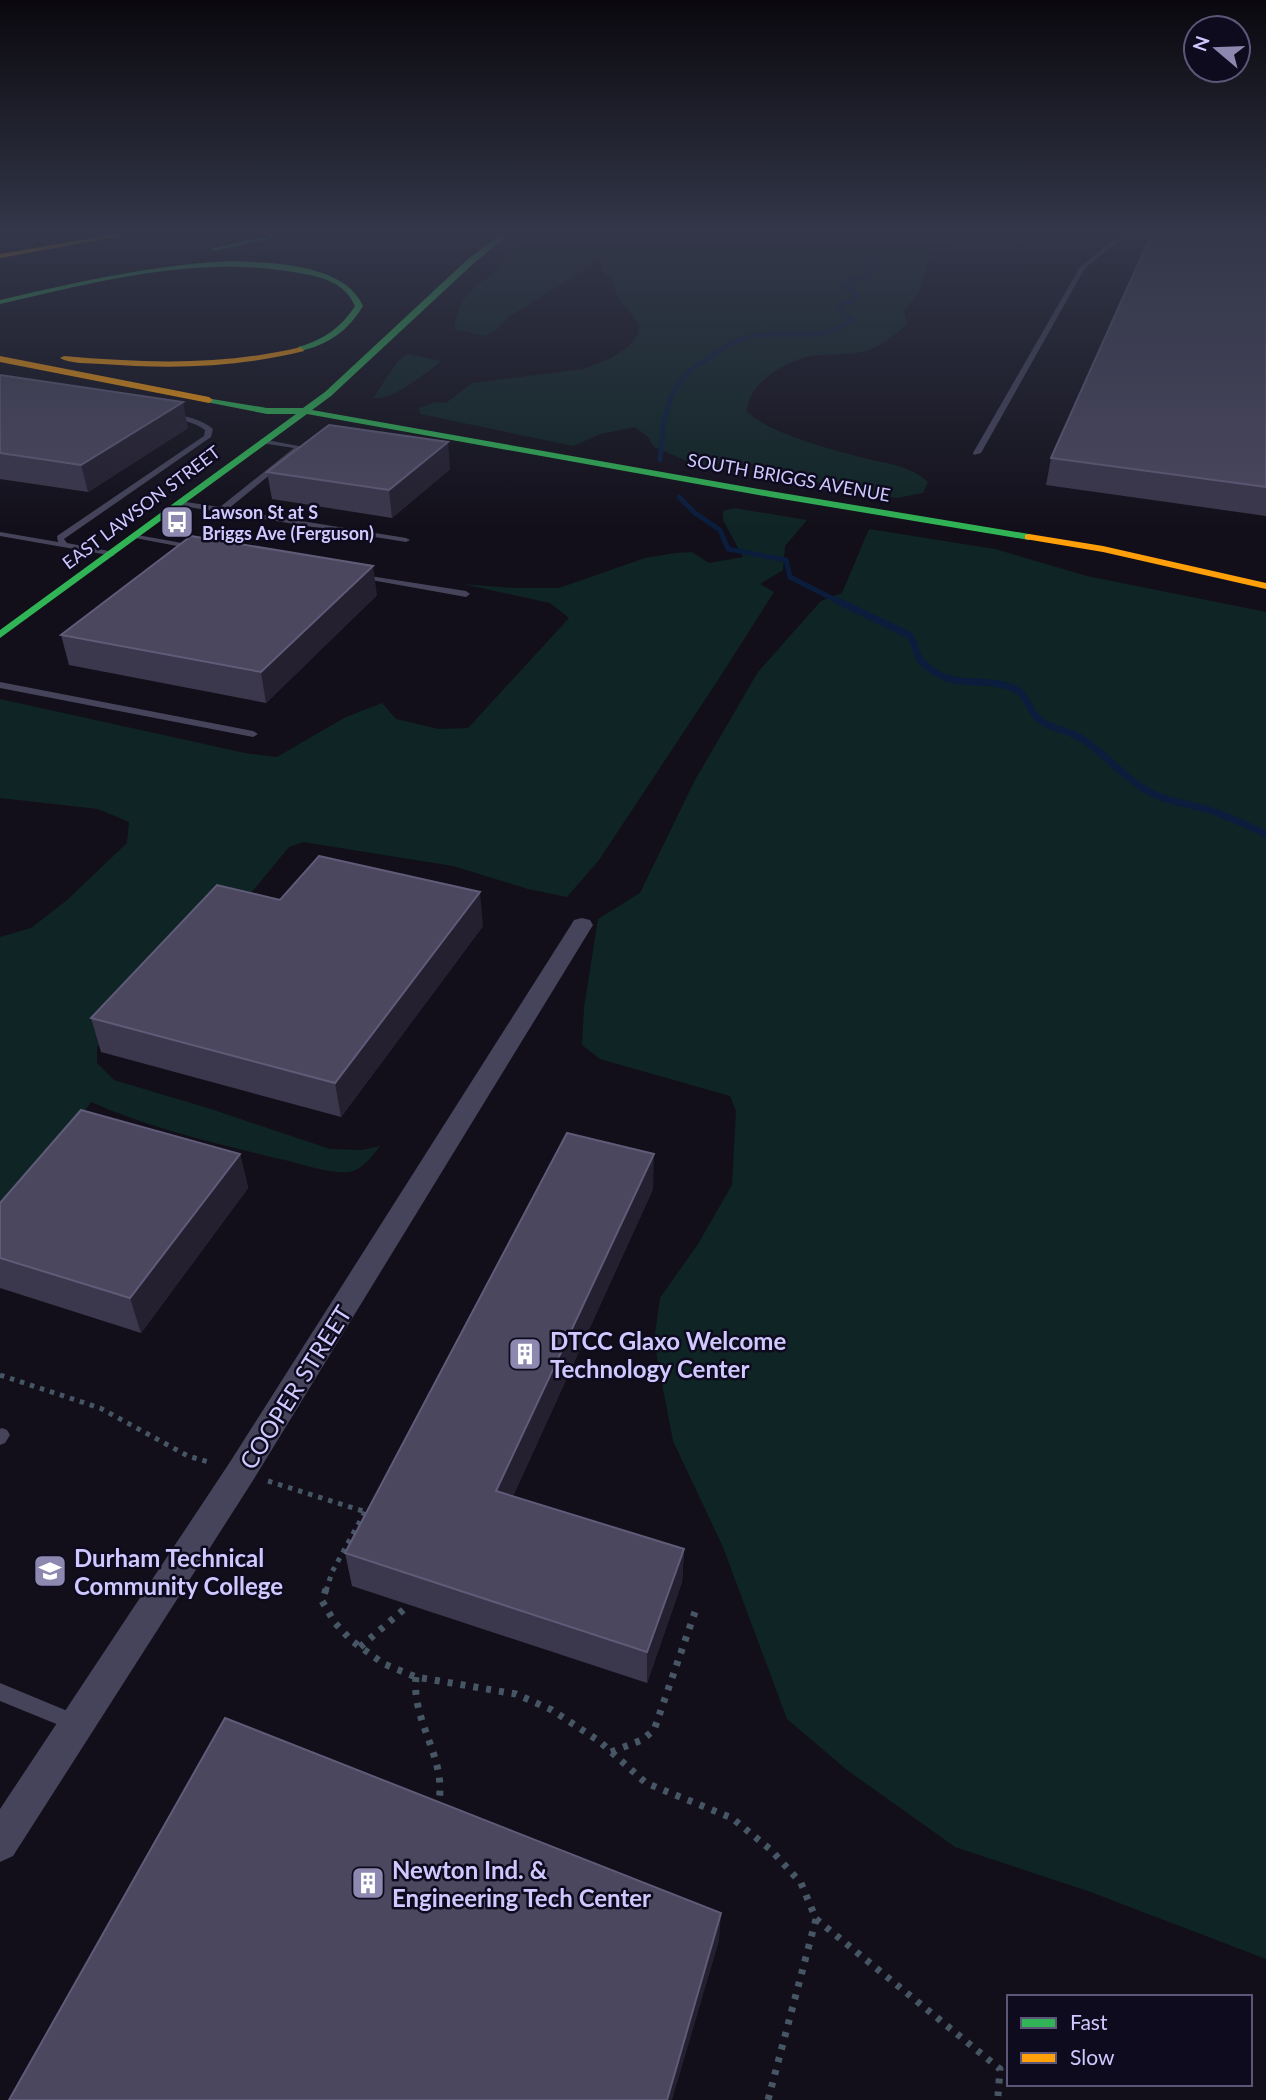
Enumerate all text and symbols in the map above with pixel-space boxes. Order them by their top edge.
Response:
north arrow [1182,14,1252,84]
text: N [1187,33,1214,54]
street label: EAST LAWSON STREET [58,440,225,574]
street label: SOUTH BRIGGS AVENUE [686,448,892,506]
place label: Lawson St at S Briggs Ave (Ferguson) [202,501,374,544]
bus stop icon: Lawson St at S Briggs Ave (Ferguson) [158,503,196,541]
street label: COOPER STREET [233,1300,357,1474]
place label: DTCC Glaxo Welcome Technology Center [550,1326,786,1383]
building icon: DTCC Glaxo Welcome Technology Center [506,1335,544,1373]
place label: Durham Technical Community College [74,1543,283,1600]
school or university icon: Durham Technical Community College [31,1552,69,1590]
place label: Newton Ind. & Engineering Tech Center [392,1855,651,1912]
building icon: Newton Ind. & Engineering Tech Center [349,1864,387,1902]
legend [1007,1995,1252,2086]
text: Fast [1070,2009,1108,2034]
text: Slow [1070,2044,1115,2069]

